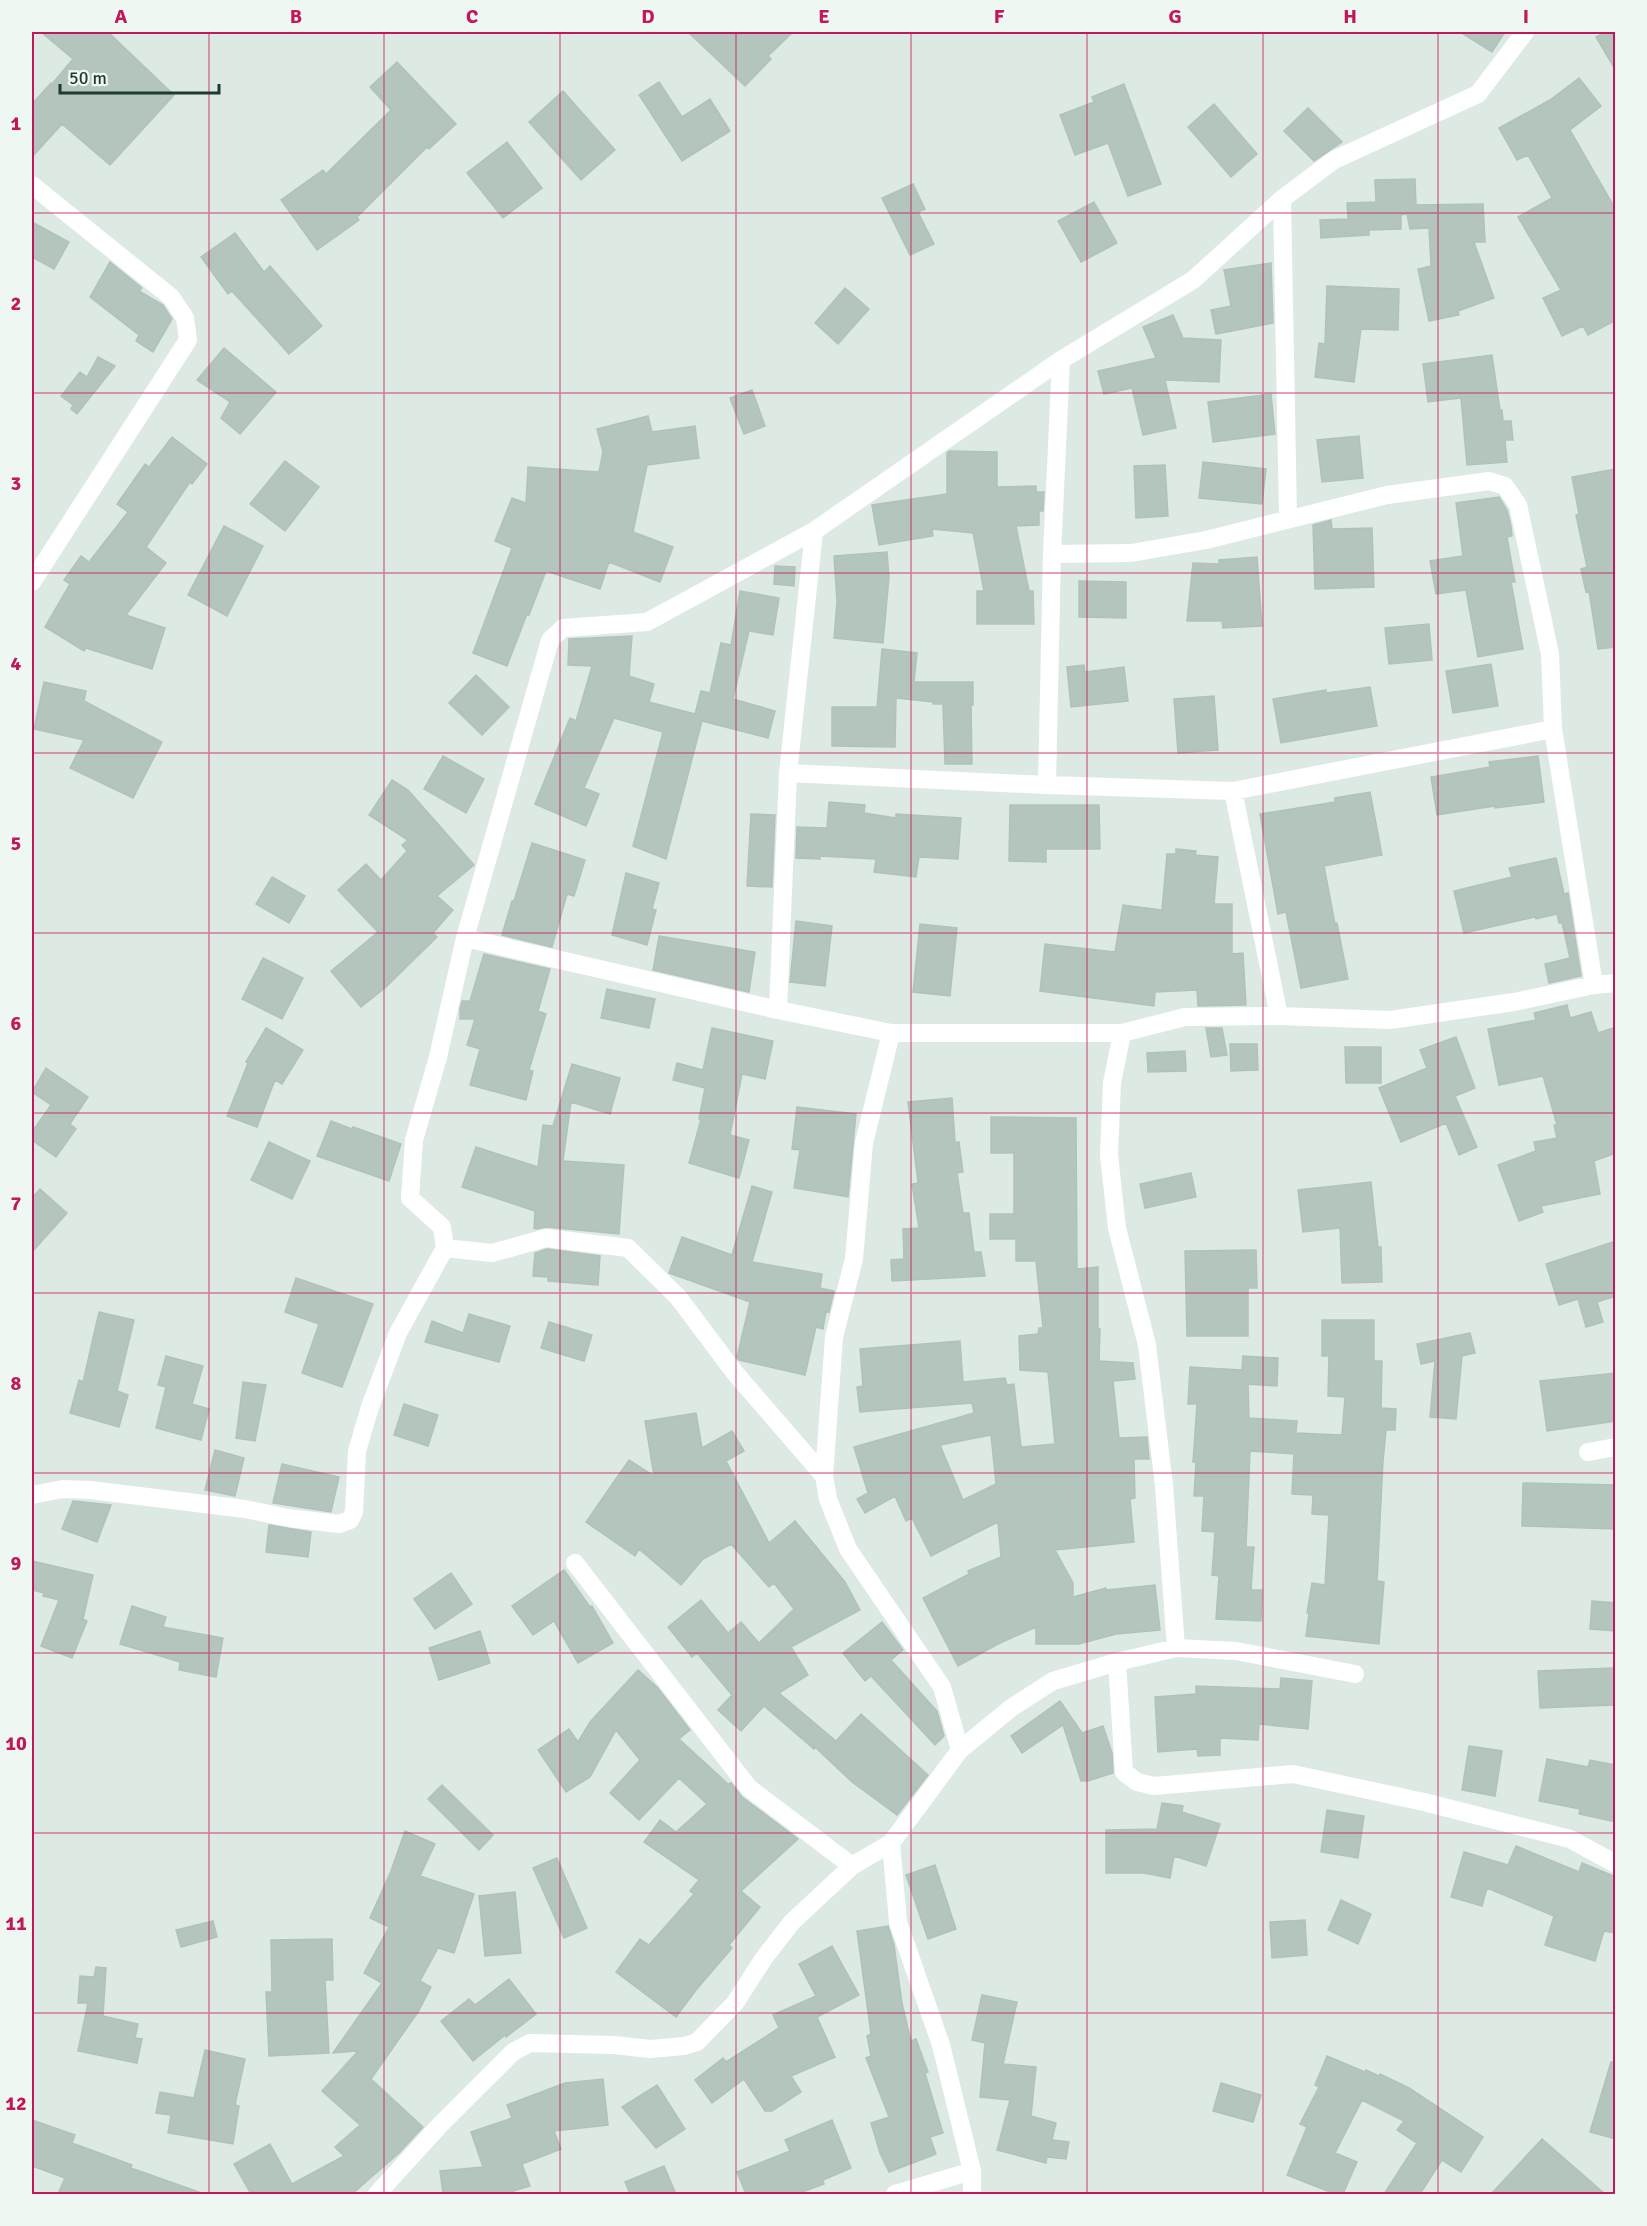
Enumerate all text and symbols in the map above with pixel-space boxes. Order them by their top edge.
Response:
text: A [115,4,128,29]
text: B [290,4,302,29]
text: C [466,4,478,29]
text: D [641,4,655,29]
text: E [818,4,830,29]
text: F [994,4,1005,29]
text: G [1168,4,1182,29]
text: H [1343,4,1357,29]
text: I [1523,4,1529,29]
scale bar [60,57,219,95]
text: 50 m [69,67,107,89]
text: 1 [11,111,22,136]
text: 2 [11,291,21,316]
text: 3 [11,471,21,496]
text: 4 [11,651,22,676]
text: 5 [11,831,21,856]
text: 6 [11,1011,22,1036]
text: 7 [11,1191,22,1216]
text: 8 [11,1371,22,1396]
text: 9 [11,1551,22,1576]
text: 10 [5,1731,27,1756]
text: 11 [5,1911,27,1936]
text: 12 [5,2091,27,2116]

